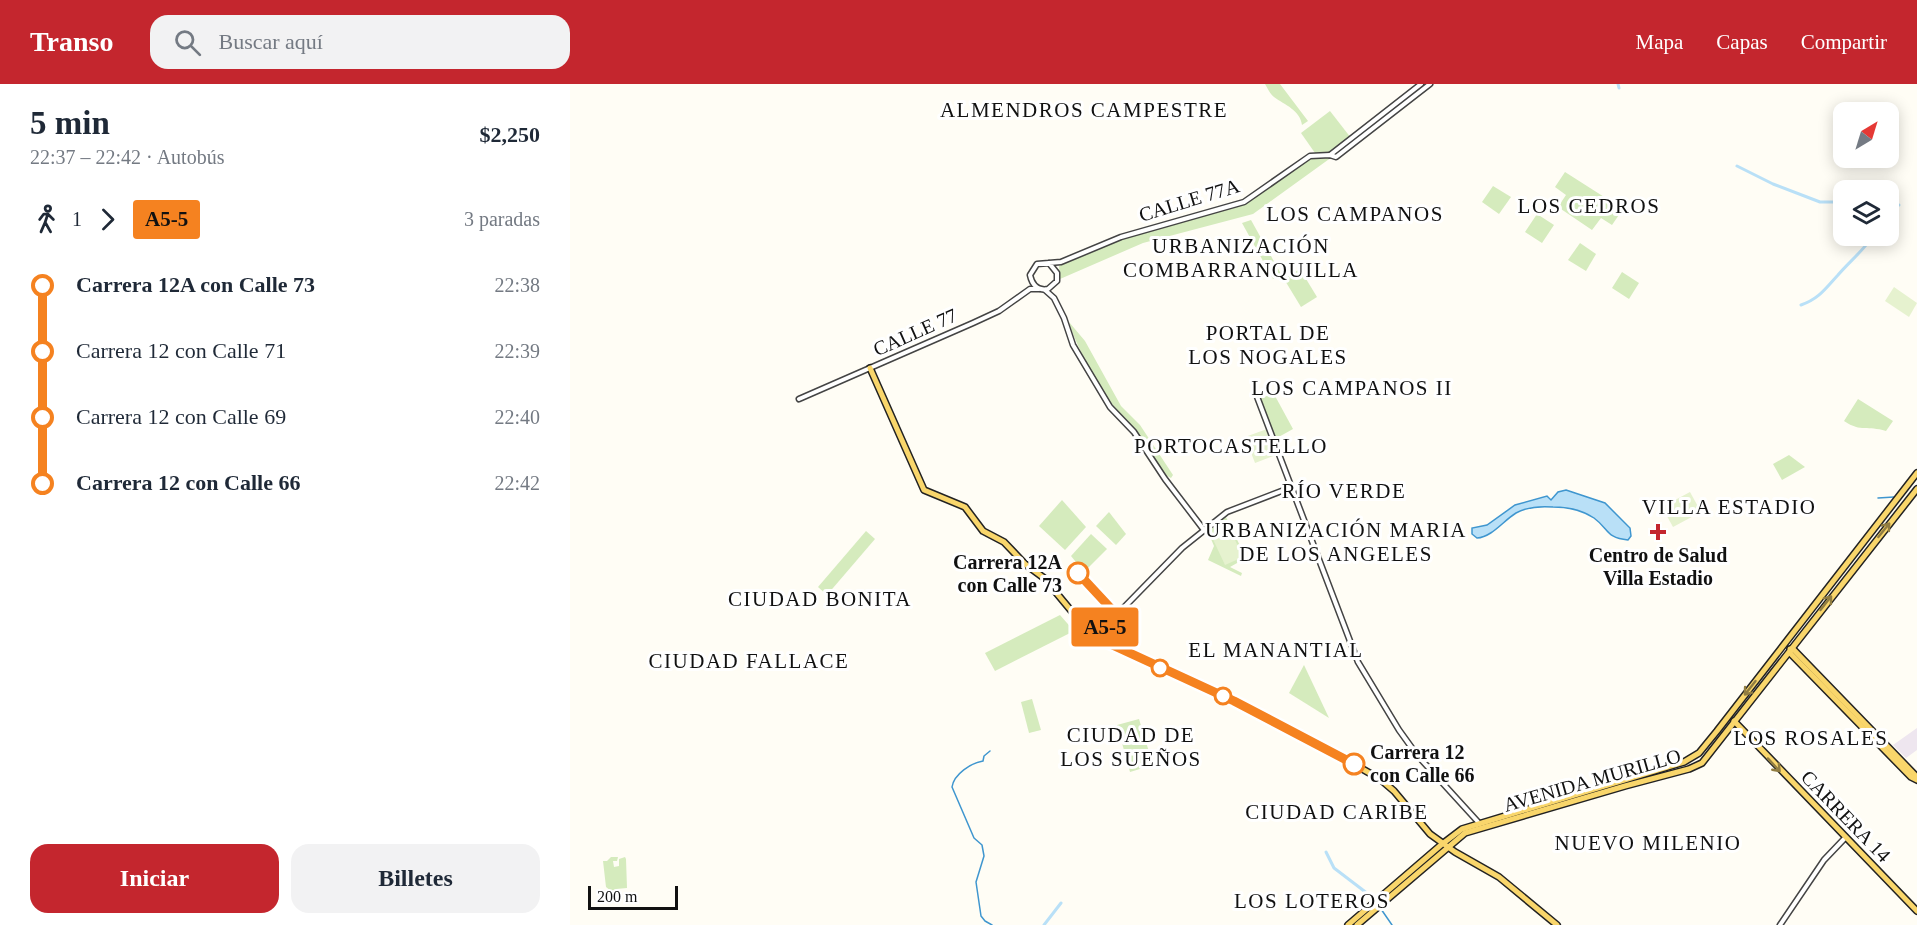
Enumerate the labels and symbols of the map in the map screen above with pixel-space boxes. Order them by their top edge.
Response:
district label: ALMENDROS CAMPESTRE [940,98,1228,122]
north arrow [1833,102,1899,168]
street label: CALLE 77A [1136,174,1242,226]
district label: LOS CEDROS [1518,194,1660,218]
district label: LOS CAMPANOS [1266,202,1444,226]
district label: URBANIZACIÓN COMBARRANQUILLA [1123,234,1359,282]
street label: CALLE 77 [870,304,960,360]
district label: PORTAL DE LOS NOGALES [1188,321,1348,369]
district label: LOS CAMPANOS II [1251,376,1453,400]
district label: PORTOCASTELLO [1134,434,1328,458]
district label: RÍO VERDE [1282,479,1406,503]
district label: VILLA ESTADIO [1642,495,1816,519]
district label: URBANIZACIÓN MARIA DE LOS ANGELES [1205,518,1467,566]
marker: Centro de Salud Villa Estadio [1649,523,1667,541]
one-way arrow [1877,523,1891,538]
place label: Centro de Salud Villa Estadio [1589,544,1727,589]
place label: Carrera 12A con Calle 73 [953,551,1063,596]
marker: Carrera 12A con Calle 73 [1067,562,1089,584]
district label: CIUDAD BONITA [728,587,912,611]
one-way arrow [1820,596,1833,612]
line badge: A5-5 [1063,608,1147,646]
district label: EL MANANTIAL [1188,638,1364,662]
district label: CIUDAD FALLACE [649,649,849,673]
unlabelled marker [1151,659,1169,677]
one-way arrow [1744,680,1757,696]
unlabelled marker [1214,687,1232,705]
district label: CIUDAD DE LOS SUEÑOS [1060,723,1202,771]
district label: LOS ROSALES [1734,726,1888,750]
place label: Carrera 12 con Calle 66 [1370,741,1474,786]
street label: AVENIDA MURILLO [1501,744,1683,816]
marker: Carrera 12 con Calle 66 [1343,753,1365,775]
one-way arrow [1767,757,1781,772]
street label: CARRERA 14 [1797,766,1895,866]
district label: CIUDAD CARIBE [1245,800,1429,824]
district label: NUEVO MILENIO [1555,831,1741,855]
scale bar [588,883,678,910]
district label: LOS LOTEROS [1234,889,1390,913]

